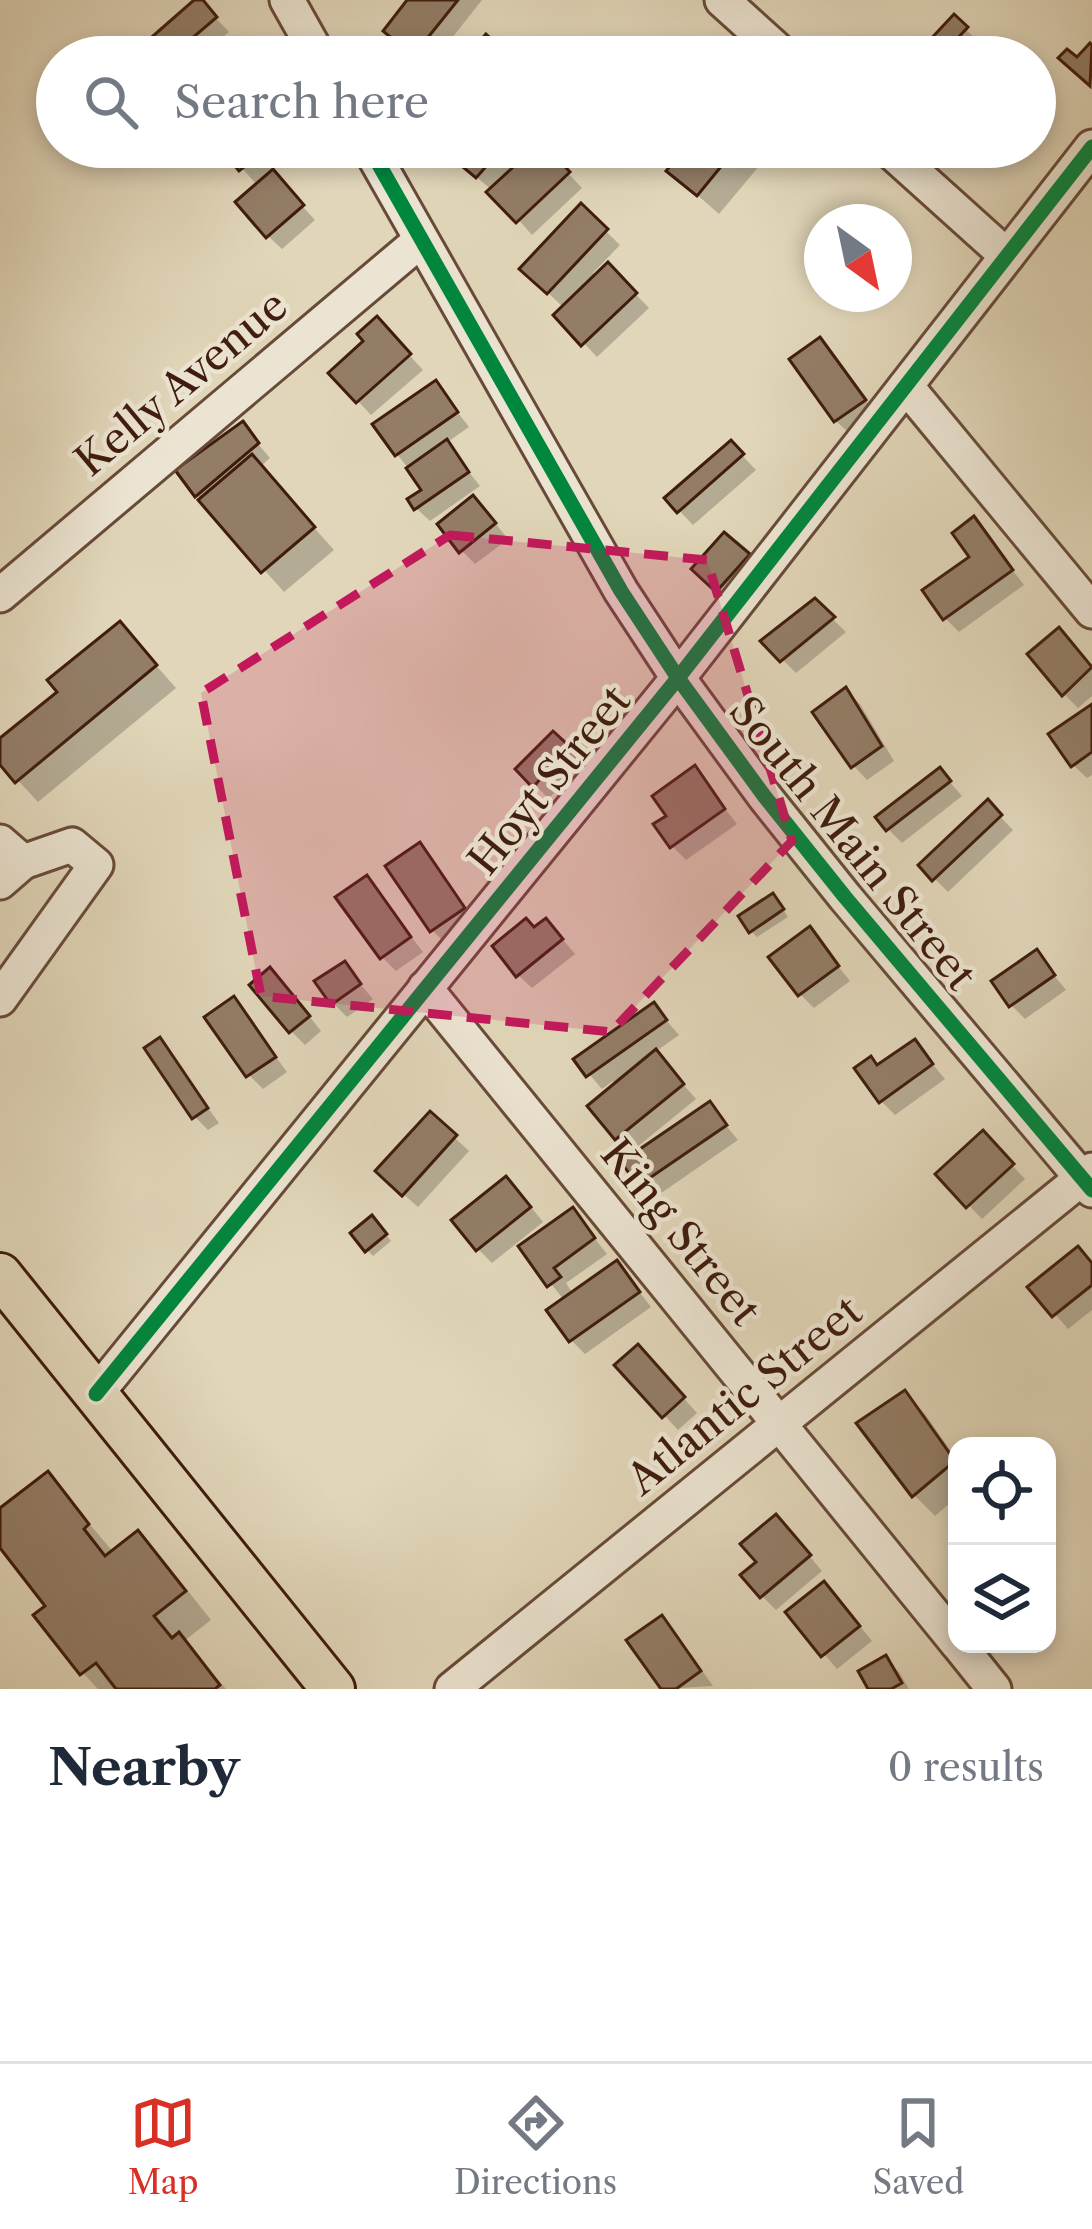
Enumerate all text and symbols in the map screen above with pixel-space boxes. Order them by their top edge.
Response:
search box [36,36,1056,168]
icon: search [78,69,144,135]
text: Search here [174,74,429,130]
north arrow [804,204,912,312]
street label: Kelly Avenue [64,279,298,487]
street label: Hoyt Street [457,675,641,885]
street label: South Main Street [719,686,987,1000]
street label: King Street [590,1129,772,1336]
street label: Atlantic Street [616,1285,872,1506]
map controls [948,1437,1056,1653]
button: locate [948,1437,1056,1545]
button: layers [948,1545,1056,1653]
text: Nearby [48,1736,240,1798]
text: 0 results [888,1743,1044,1791]
tab: Map [128,2090,199,2203]
tab: Directions [454,2090,617,2203]
tab: Saved [873,2090,964,2203]

